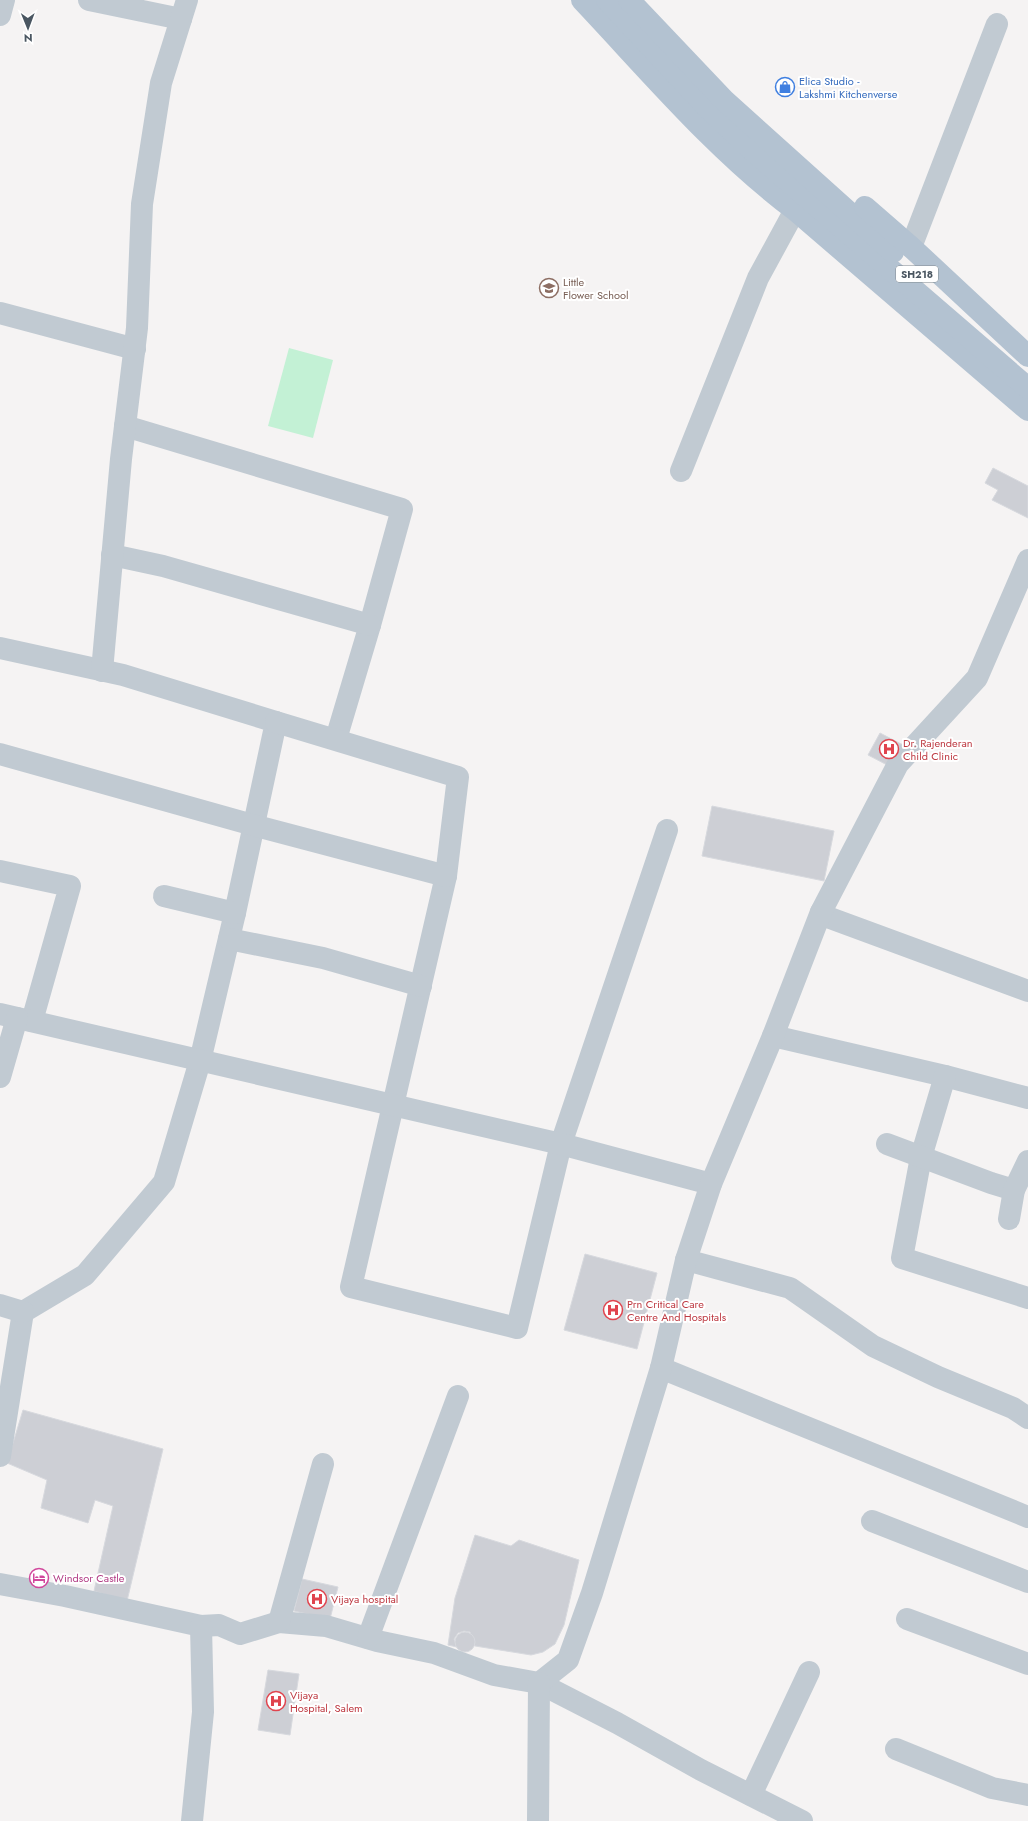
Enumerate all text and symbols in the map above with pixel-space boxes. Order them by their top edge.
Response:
north arrow [8,8,48,48]
text: N [24,30,33,46]
place label: Elica Studio - Lakshmi Kitchenverse [799,73,898,102]
shop icon: Elica Studio - Lakshmi Kitchenverse [774,76,796,98]
road number: SH218 [896,266,938,282]
place label: Little Flower School [563,274,629,303]
school or university icon: Little Flower School [538,277,560,299]
place label: Dr. Rajenderan Child Clinic [903,735,973,764]
hospital icon: Dr. Rajenderan Child Clinic [878,738,900,760]
place label: Prn Critical Care Centre And Hospitals [627,1296,727,1325]
hospital icon: Prn Critical Care Centre And Hospitals [602,1299,624,1321]
hotel icon: Windsor Castle [28,1567,50,1589]
place label: Windsor Castle [53,1570,125,1586]
hospital icon: Vijaya hospital [306,1588,328,1610]
place label: Vijaya hospital [331,1591,398,1607]
place label: Vijaya Hospital, Salem [290,1687,363,1716]
hospital icon: Vijaya Hospital, Salem [265,1690,287,1712]

